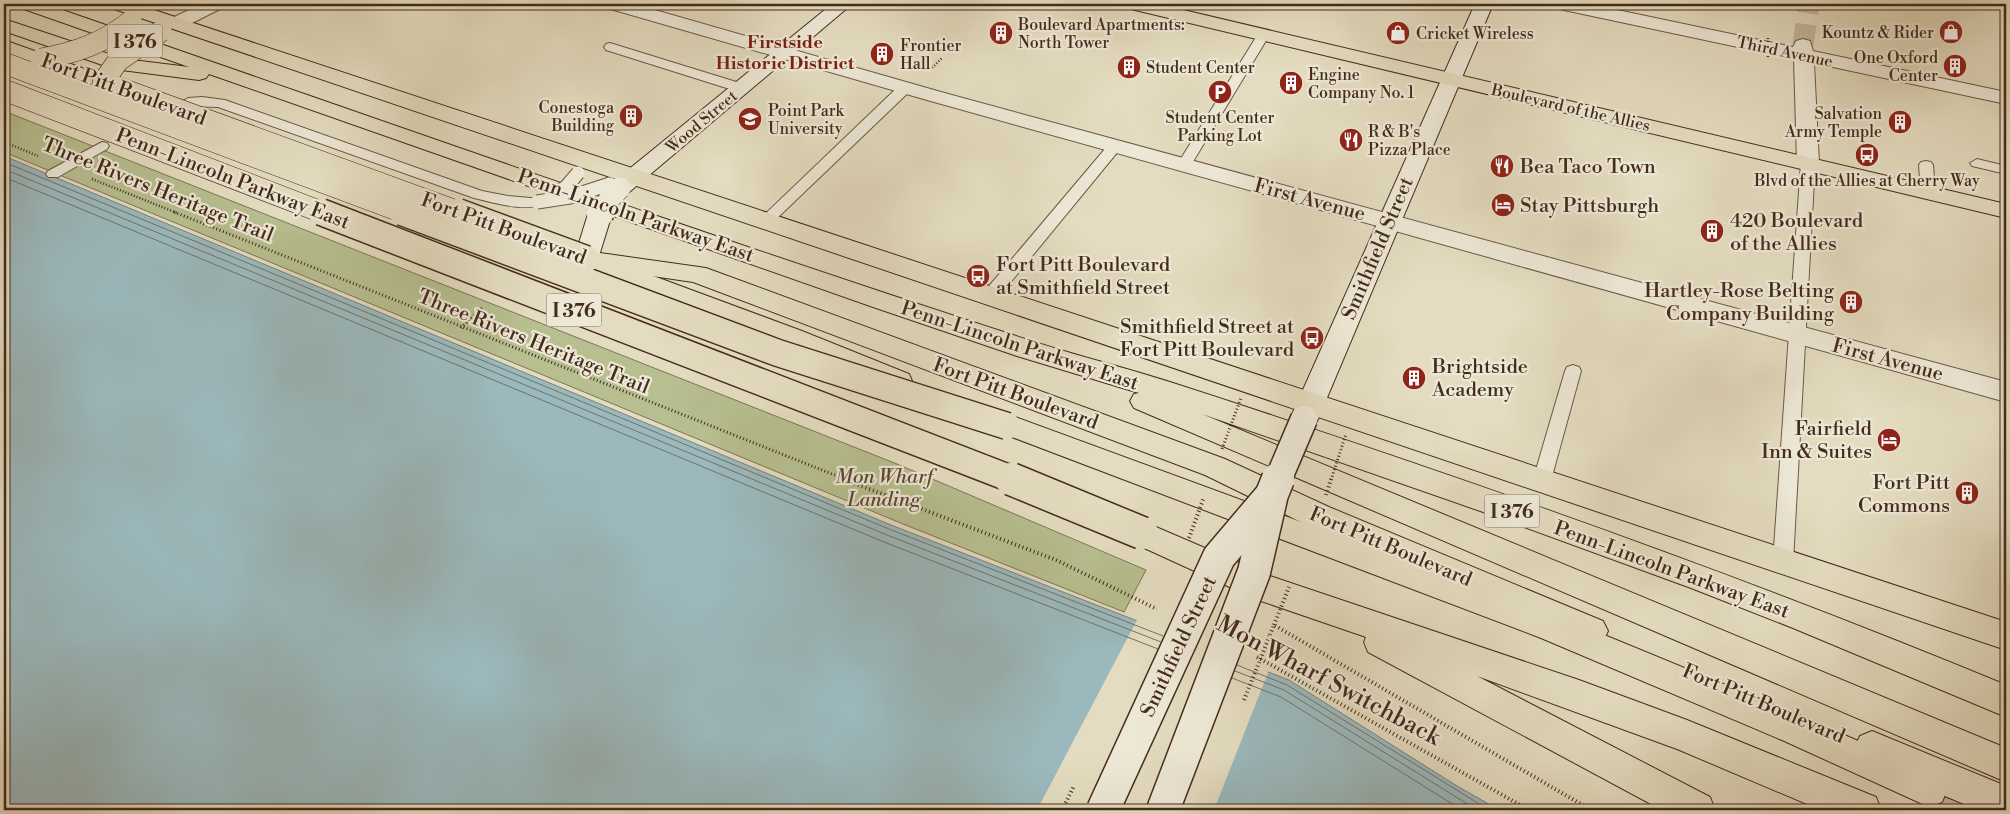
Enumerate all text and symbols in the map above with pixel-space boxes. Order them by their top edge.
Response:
place label: Boulevard Apartments: North Tower [1017,15,1185,53]
shop icon: Kountz & Rider [1938,19,1964,45]
building icon: Boulevard Apartments: North Tower [988,20,1014,46]
shop icon: Cricket Wireless [1385,20,1411,46]
place label: Kountz & Rider [1822,23,1934,43]
road number: I 376 [108,24,162,58]
place label: Cricket Wireless [1416,24,1534,44]
district label: Firstside Historic District [716,31,855,75]
street label: Third Avenue [1735,32,1835,72]
place label: Frontier Hall [900,36,962,74]
building icon: Frontier Hall [869,41,895,67]
place label: One Oxford Center [1854,48,1938,86]
street label: Fort Pitt Boulevard [37,49,210,132]
building icon: One Oxford Center [1942,53,1968,79]
building icon: Student Center [1116,54,1142,80]
place label: Student Center [1146,58,1255,78]
place label: Engine Company No. 1 [1308,65,1415,103]
building icon: Engine Company No. 1 [1278,70,1304,96]
parking icon: Student Center Parking Lot [1207,79,1233,105]
street label: Boulevard of the Allies [1488,80,1652,136]
street label: Wood Street [661,86,742,158]
place label: Conestoga Building [538,98,615,136]
place label: Point Park University [768,101,846,139]
building icon: Conestoga Building [618,103,644,129]
place label: Salvation Army Temple [1784,104,1882,142]
school or university icon: Point Park University [737,106,763,132]
place label: Student Center Parking Lot [1166,108,1274,146]
building icon: Salvation Army Temple [1887,109,1913,135]
place label: R & B's Pizza Place [1368,122,1451,160]
street label: Penn-Lincoln Parkway East [112,123,353,236]
restaurant icon: R & B's Pizza Place [1338,127,1364,153]
street label: Three Rivers Heritage Trail [38,132,277,248]
bus stop icon: Blvd of the Allies at Cherry Way [1854,142,1880,168]
restaurant icon: Bea Taco Town [1489,153,1515,179]
place label: Bea Taco Town [1519,155,1656,180]
street label: Penn-Lincoln Parkway East [514,164,757,269]
place label: Blvd of the Allies at Cherry Way [1753,171,1980,191]
street label: Smithfield Street [1337,173,1420,324]
street label: First Avenue [1251,174,1368,227]
street label: Fort Pitt Boulevard [417,188,590,271]
hotel icon: Stay Pittsburgh [1490,192,1516,218]
place label: Stay Pittsburgh [1520,194,1659,219]
place label: 420 Boulevard of the Allies [1730,209,1864,257]
building icon: 420 Boulevard of the Allies [1699,218,1725,244]
place label: Fort Pitt Boulevard at Smithfield Street [996,253,1171,301]
bus stop icon: Fort Pitt Boulevard at Smithfield Street [965,263,991,289]
place label: Hartley-Rose Belting Company Building [1644,279,1835,327]
street label: Three Rivers Heritage Trail [414,284,653,400]
building icon: Hartley-Rose Belting Company Building [1838,289,1864,315]
road number: I 376 [546,294,602,326]
street label: Penn-Lincoln Parkway East [897,296,1142,397]
place label: Smithfield Street at Fort Pitt Boulevard [1120,315,1295,363]
bus stop icon: Smithfield Street at Fort Pitt Boulevard [1299,325,1325,351]
street label: First Avenue [1829,334,1946,387]
street label: Fort Pitt Boulevard [929,353,1102,436]
place label: Brightside Academy [1431,355,1528,403]
building icon: Brightside Academy [1401,365,1427,391]
place label: Fairfield Inn & Suites [1761,417,1873,465]
hotel icon: Fairfield Inn & Suites [1876,427,1902,453]
park label: Mon Wharf Landing [835,465,937,513]
place label: Fort Pitt Commons [1858,471,1950,519]
building icon: Fort Pitt Commons [1954,480,1980,506]
road number: I 376 [1484,494,1540,528]
street label: Fort Pitt Boulevard [1305,502,1476,593]
street label: Penn-Lincoln Parkway East [1550,516,1793,625]
street label: Smithfield Street [1136,572,1223,721]
street label: Mon Wharf Switchback [1211,609,1447,753]
street label: Fort Pitt Boulevard [1678,659,1849,750]

